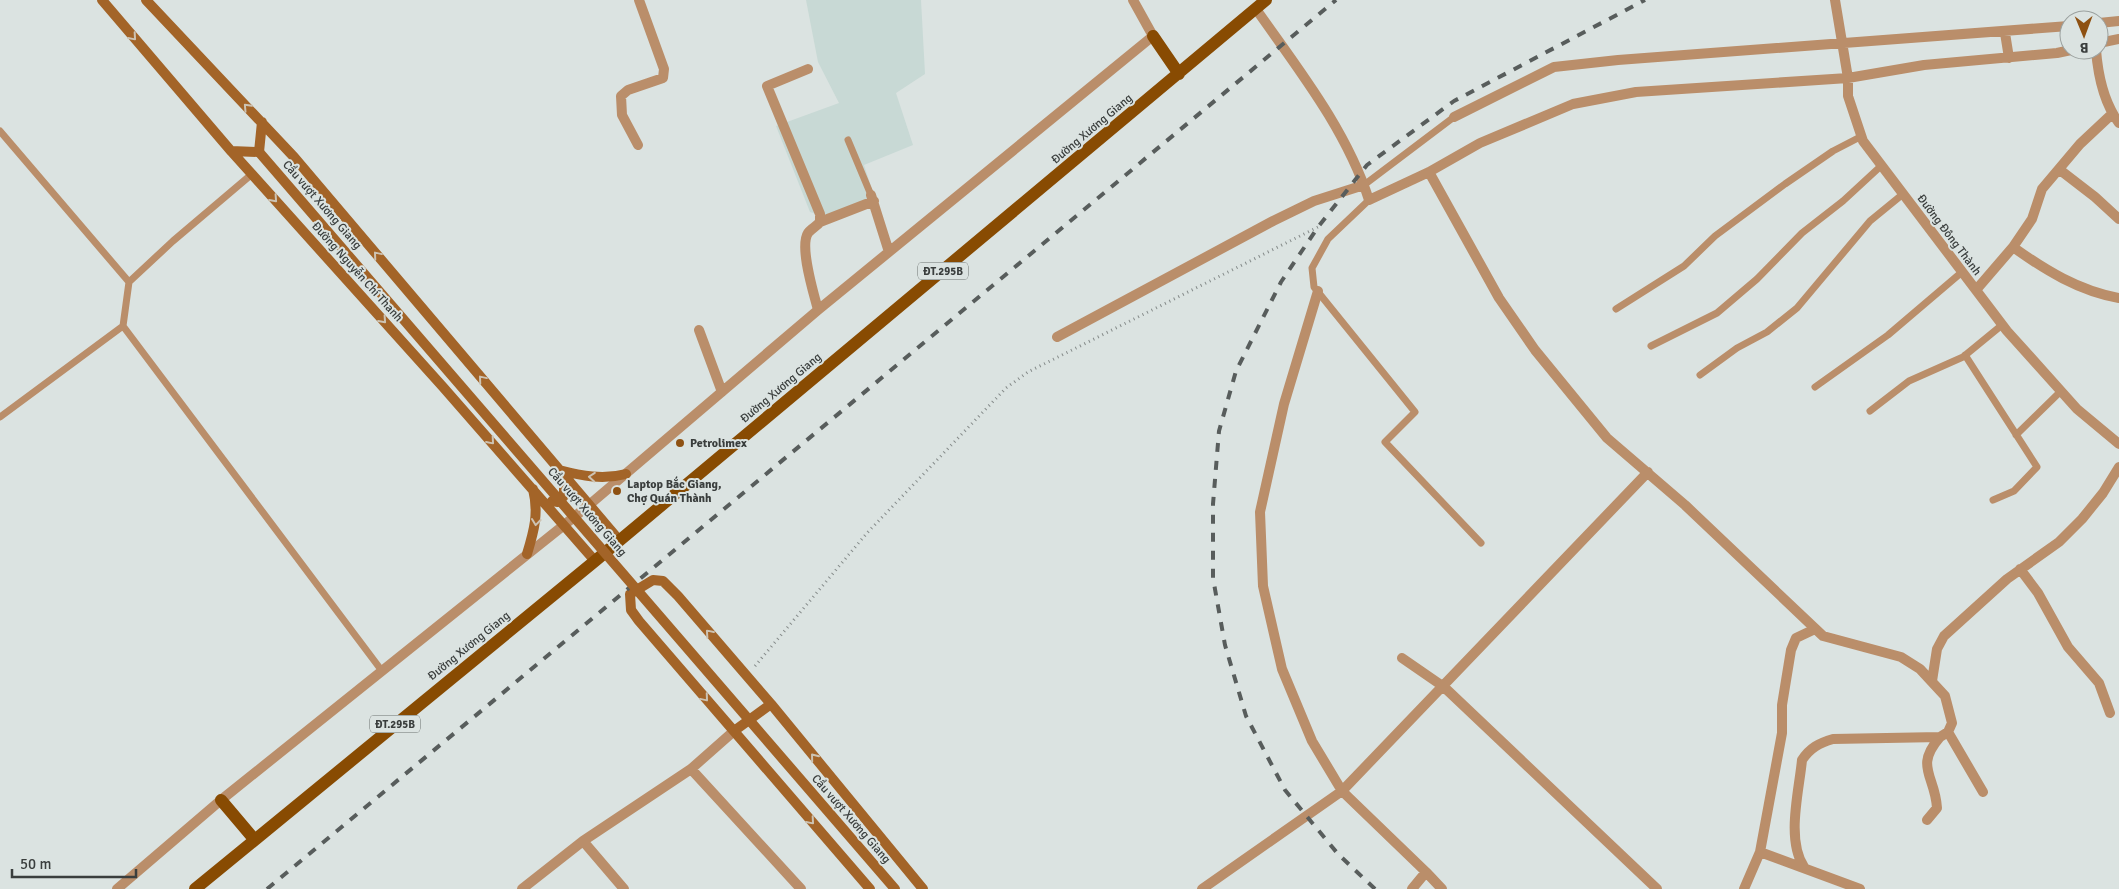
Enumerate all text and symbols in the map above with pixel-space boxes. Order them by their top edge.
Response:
north arrow [2059,10,2109,60]
one-way arrow [128,31,136,40]
text: B [2079,39,2089,56]
street label: Đường Xương Giang [1048,91,1136,167]
one-way arrow [244,103,253,112]
street label: Cầu vượt Xương Giang [279,157,365,253]
street label: Đường Đông Thành [1914,191,1984,279]
one-way arrow [269,194,278,203]
street label: Đường Nguyễn Chí Thanh [308,219,406,325]
one-way arrow [374,252,383,261]
road number: ĐT.295B [918,262,968,280]
one-way arrow [377,314,386,323]
street label: Đường Xương Giang [737,350,825,426]
one-way arrow [479,376,488,385]
one-way arrow [486,436,495,445]
place label: Petrolimex [690,436,747,451]
marker: Petrolimex [674,437,686,449]
street label: Cầu vượt Xương Giang [544,464,630,560]
one-way arrow [588,472,596,483]
place label: Laptop Bắc Giang, Chợ Quán Thành [627,476,722,506]
marker: Laptop Bắc Giang, Chợ Quán Thành [611,485,623,497]
one-way arrow [531,517,541,526]
street label: Đường Xương Giang [425,608,513,684]
one-way arrow [706,629,715,638]
one-way arrow [699,692,708,701]
road number: ĐT.295B [370,716,420,732]
one-way arrow [811,754,819,763]
street label: Cầu vượt Xương Giang [808,771,894,867]
one-way arrow [805,815,814,824]
scale bar [12,846,136,878]
text: 50 m [20,855,51,873]

